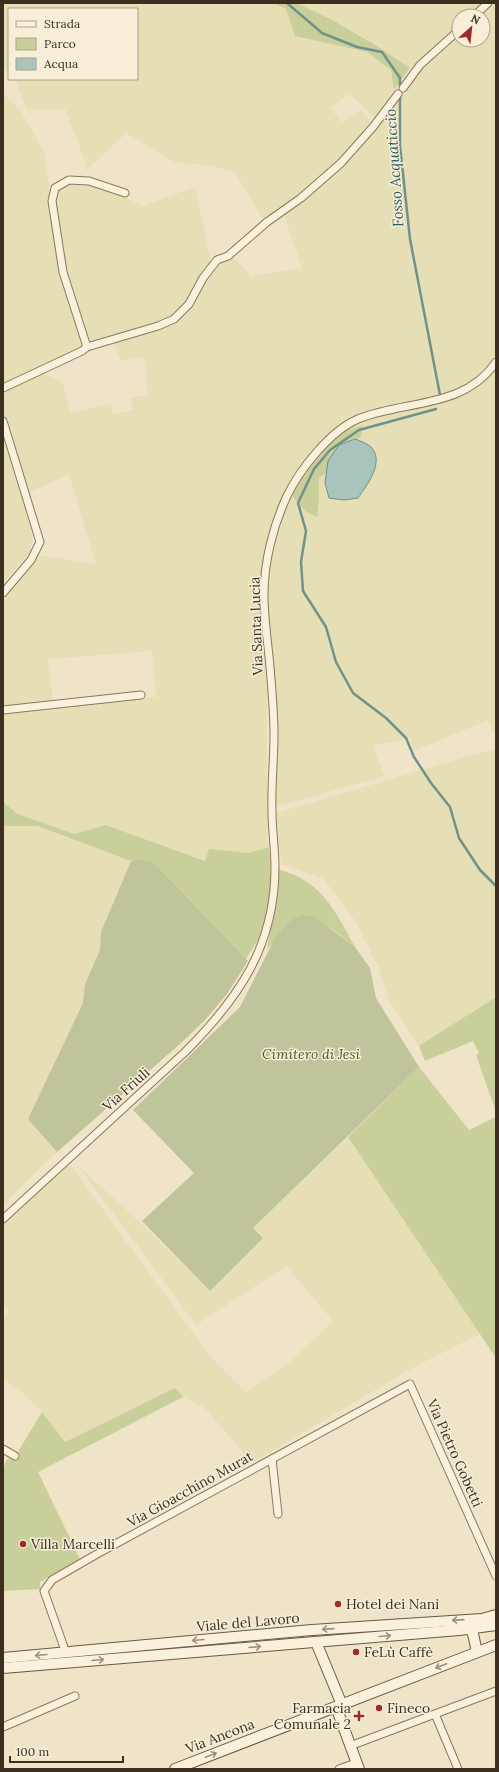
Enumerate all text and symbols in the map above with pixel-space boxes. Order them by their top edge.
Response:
legend [8,8,138,80]
north arrow [451,8,491,48]
text: N [469,11,483,27]
text: Strada [44,16,80,31]
text: Parco [44,36,76,51]
text: Acqua [43,56,78,71]
water label: Fosso Acquaticcio [380,108,408,228]
street label: Via Santa Lucia [245,576,267,677]
park label: Cimitero di Jesi [262,1045,360,1063]
street label: Via Friuli [98,1063,153,1116]
street label: Via Pietro Gobetti [423,1395,487,1510]
street label: Via Gioacchino Murat [123,1447,257,1532]
place label: Villa Marcelli [30,1535,115,1553]
marker: Villa Marcelli [18,1539,28,1549]
place label: Hotel dei Nani [346,1595,439,1613]
marker: Hotel dei Nani [333,1599,343,1609]
street label: Viale del Lavoro [195,1609,300,1636]
one-way arrow [452,1617,465,1624]
one-way arrow [322,1625,335,1632]
one-way arrow [378,1632,391,1640]
one-way arrow [192,1637,205,1644]
one-way arrow [248,1643,261,1650]
place label: FeLù Caffè [364,1643,434,1661]
marker: FeLù Caffè [351,1647,361,1657]
one-way arrow [35,1652,48,1659]
one-way arrow [91,1656,104,1663]
one-way arrow [436,1663,448,1671]
place label: Farmacia Comunale 2 [274,1699,351,1733]
place label: Fineco [387,1699,430,1717]
marker: Fineco [374,1703,384,1713]
marker: Farmacia Comunale 2 [354,1711,364,1721]
street label: Via Ancona [182,1715,257,1758]
scale bar [10,1738,123,1764]
text: 100 m [16,1744,49,1759]
one-way arrow [204,1750,216,1758]

